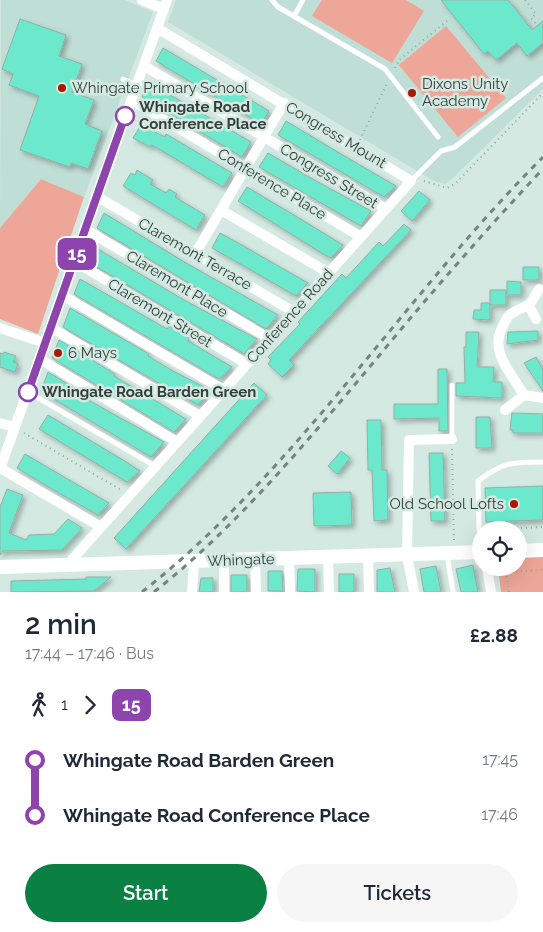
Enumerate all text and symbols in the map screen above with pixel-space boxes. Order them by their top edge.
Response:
place label: Dixons Unity Academy [422,75,508,110]
place label: Whingate Primary School [72,79,249,97]
marker: Whingate Primary School [56,82,68,94]
marker: Dixons Unity Academy [406,87,418,99]
place label: Whingate Road Conference Place [139,98,267,133]
street label: Congress Mount [283,98,389,172]
marker: Whingate Road Conference Place [115,106,135,126]
street label: Congress Street [277,140,381,212]
street label: Conference Place [215,145,330,224]
street label: Claremont Terrace [135,214,255,294]
line badge: 15 [54,238,100,270]
text: 15 [68,243,86,264]
street label: Claremont Place [123,247,231,321]
street label: Conference Road [243,265,337,367]
street label: Claremont Street [105,275,215,351]
place label: 6 Mays [68,344,117,362]
marker: 6 Mays [52,347,64,359]
marker: Whingate Road Barden Green [18,382,38,402]
place label: Whingate Road Barden Green [42,383,256,401]
place label: Old School Lofts [390,495,504,513]
marker: Old School Lofts [508,498,520,510]
map controls [472,521,527,576]
button: locate [472,521,527,576]
street label: Whingate [207,550,275,570]
text: 2 min [25,608,97,641]
text: £2.88 [470,624,518,646]
text: 17:44 – 17:46 · Bus [25,644,154,663]
icon: walk [25,691,53,719]
icon: forward [76,691,104,719]
text: 15 [122,694,141,715]
text: 1 [61,695,68,714]
text: Whingate Road Barden Green [63,749,334,771]
text: 17:45 [482,750,518,769]
text: Whingate Road Conference Place [63,804,370,826]
text: 17:46 [481,805,518,824]
button: Start [25,864,267,922]
button: Tickets [277,864,518,922]

